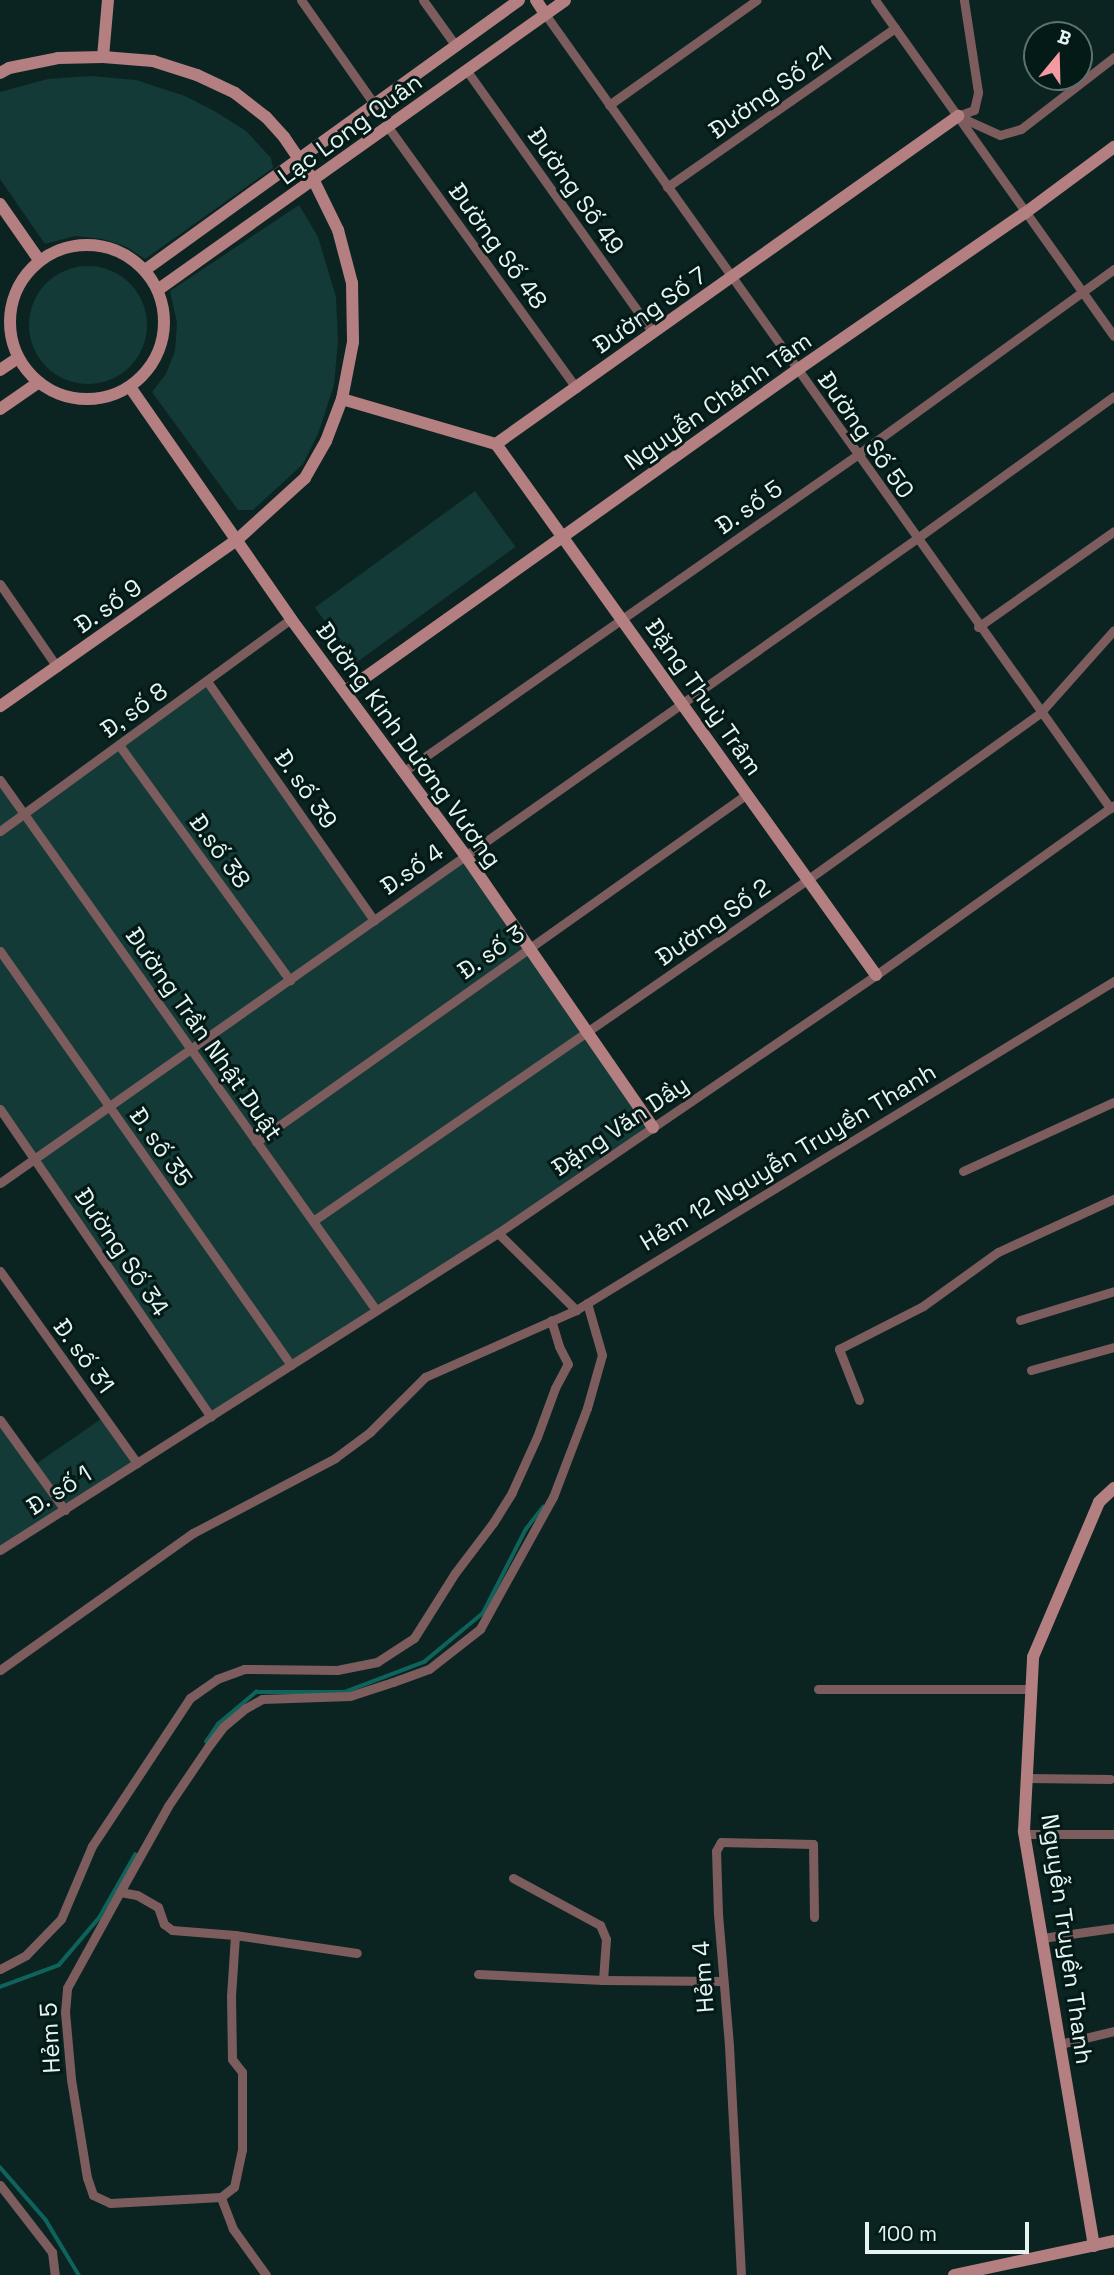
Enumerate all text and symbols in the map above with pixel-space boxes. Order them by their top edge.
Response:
north arrow [1023,21,1093,91]
text: B [1054,24,1074,51]
street label: Đường Số 21 [703,39,837,145]
street label: Lạc Long Quân [273,67,427,191]
street label: Đường Số 49 [522,122,630,260]
street label: Đường Số 48 [443,178,553,314]
street label: Đường Số 7 [588,260,712,360]
street label: Nguyễn Chánh Tâm [619,326,817,476]
street label: Đường Số 50 [812,366,920,504]
street label: Đ. số 5 [710,474,788,540]
street label: Đ. số 9 [69,572,147,640]
street label: Đặng Thuỳ Trâm [639,613,769,781]
street label: Đường Kinh Dương Vương [310,617,508,873]
street label: Đ, số 8 [95,676,173,744]
street label: Đ. số 39 [268,744,344,834]
street label: Đ.số 38 [184,808,256,894]
street label: Đ.số 4 [375,837,449,901]
street label: Đường Số 2 [650,872,776,972]
street label: Đ. số 3 [452,918,530,986]
street label: Đường Trần Nhật Duật [119,922,289,1146]
street label: Hẻm 12 Nguyễn Truyền Thanh [634,1057,942,1257]
street label: Đặng Văn Dầy [546,1070,694,1182]
street label: Đ. số 35 [123,1102,199,1192]
street label: Đường Số 34 [69,1183,175,1321]
street label: Đ. số 31 [47,1313,121,1399]
street label: Đ. số 1 [21,1459,97,1521]
street label: Nguyễn Truyền Thanh [1035,1811,1099,2067]
street label: Hẻm 4 [686,1940,720,2014]
street label: Hẻm 5 [34,2002,66,2074]
scale bar [869,2208,1034,2252]
text: 100 m [878,2220,937,2247]

